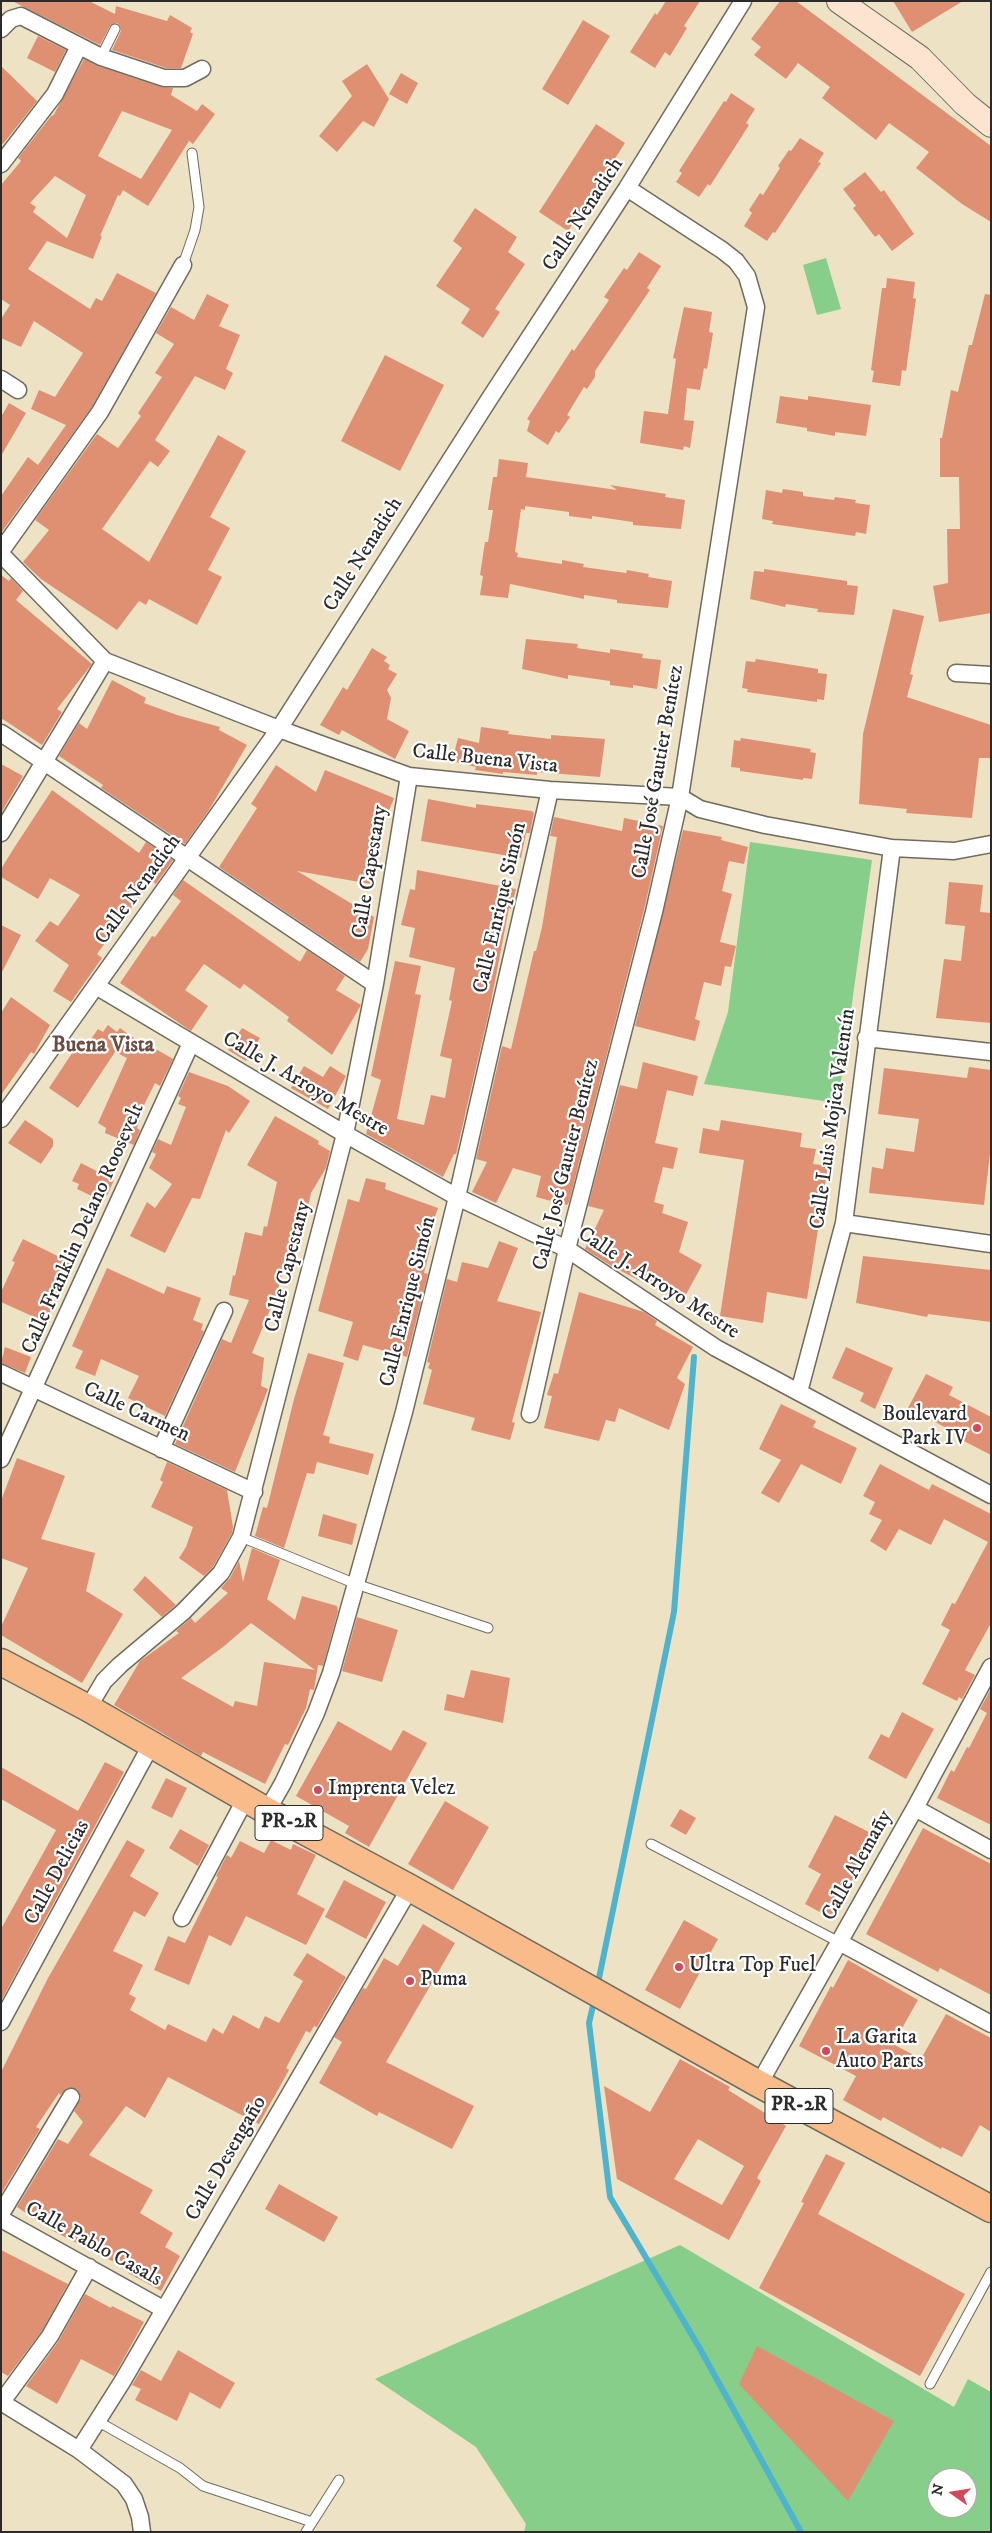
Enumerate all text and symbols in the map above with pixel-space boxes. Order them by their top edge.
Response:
street label: Calle Nenadich [538,154,630,276]
street label: Calle Nenadich [319,493,409,617]
street label: Calle José Gautier Benítez [628,663,690,881]
street label: Calle Buena Vista [411,740,559,780]
street label: Calle Capestany [348,804,394,940]
street label: Calle Enrique Simón [469,820,533,996]
street label: Calle Nenadich [91,830,187,950]
street label: Calle Luis Mojica Valentín [806,1007,862,1231]
street label: Calle J. Arroyo Mestre [217,1027,393,1143]
district label: Buena Vista [52,1033,154,1059]
street label: Calle José Gautier Benítez [529,1057,605,1273]
street label: Calle Franklin Delano Roosevelt [17,1100,151,1358]
street label: Calle Capestany [261,1199,317,1335]
street label: Calle Enrique Simón [376,1214,442,1390]
street label: Calle J. Arroyo Mestre [572,1222,744,1346]
street label: Calle Carmen [79,1377,193,1449]
place label: Boulevard Park IV [882,1403,967,1453]
marker: Boulevard Park IV [971,1422,983,1434]
place label: Imprenta Velez [328,1777,455,1803]
marker: Imprenta Velez [312,1784,324,1796]
road number: PR-2R [255,1806,323,1840]
street label: Calle Alemañy [817,1806,899,1926]
street label: Calle Delicias [20,1816,96,1930]
place label: Ultra Top Fuel [689,1954,816,1980]
marker: Ultra Top Fuel [673,1961,685,1973]
place label: Puma [420,1968,467,1994]
marker: Puma [404,1975,416,1987]
place label: La Garita Auto Parts [836,2026,924,2076]
marker: La Garita Auto Parts [820,2045,832,2057]
road number: PR-2R [765,2088,833,2124]
street label: Calle Desengaño [181,2092,273,2226]
street label: Calle Pablo Casals [20,2197,166,2293]
north arrow [927,2468,977,2518]
text: N [928,2482,948,2497]

